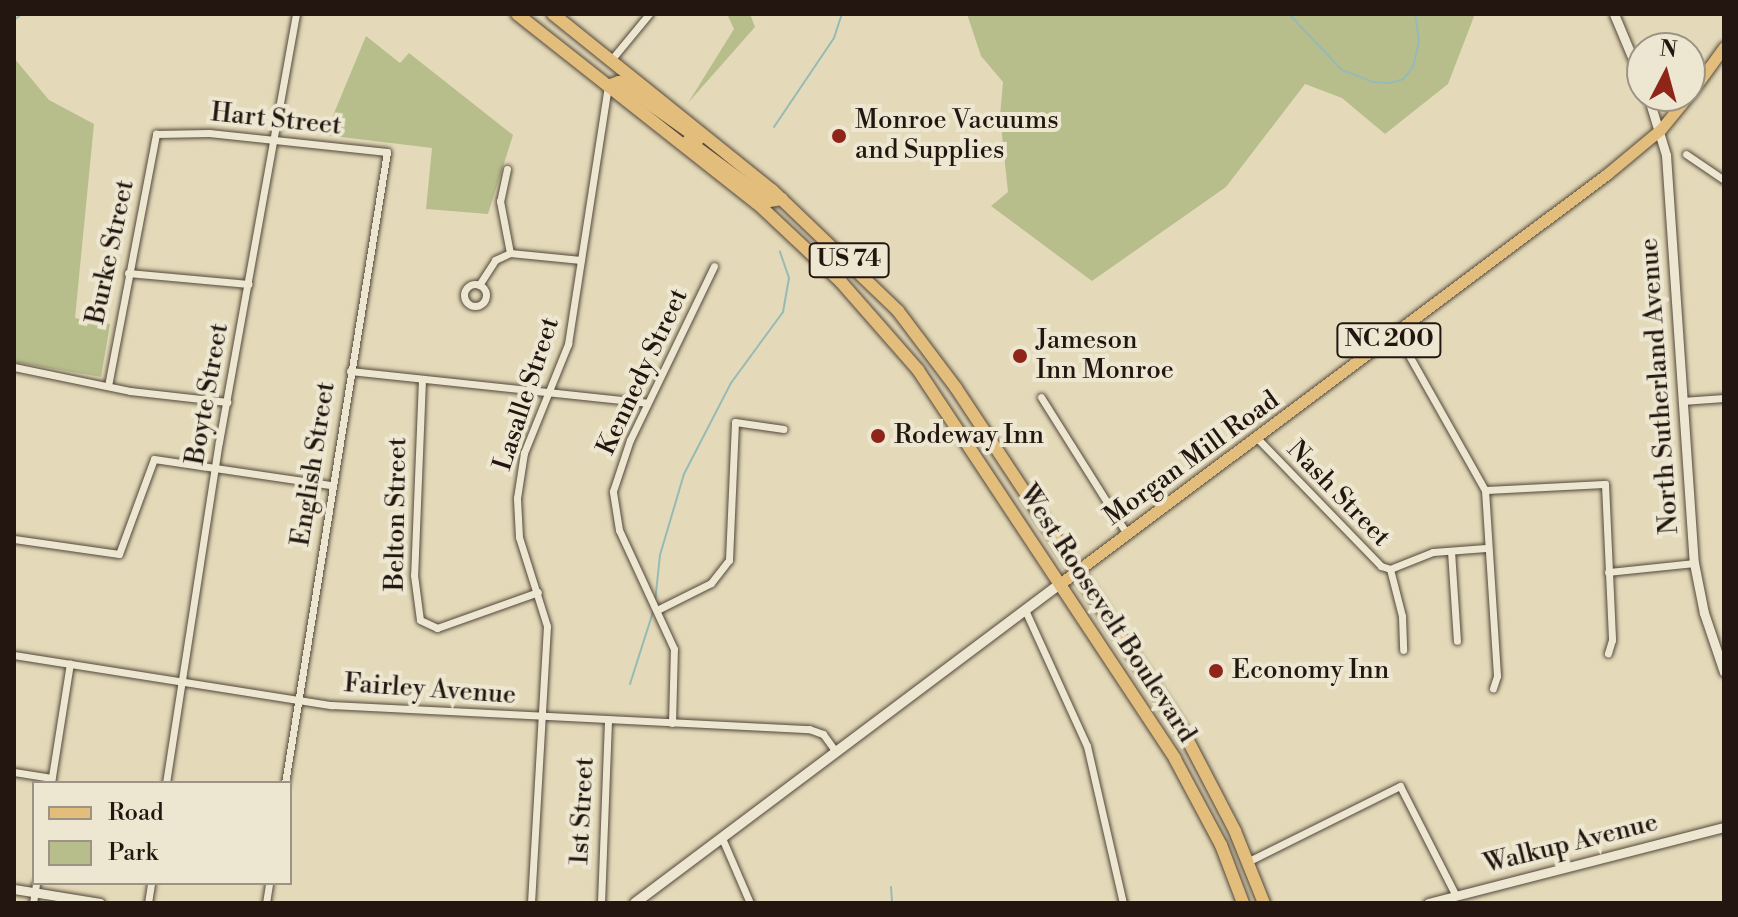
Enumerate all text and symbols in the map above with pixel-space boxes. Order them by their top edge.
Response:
north arrow [1626,32,1706,112]
text: N [1658,35,1678,64]
street label: Hart Street [209,98,343,142]
place label: Monroe Vacuums and Supplies [855,105,1059,166]
marker: Monroe Vacuums and Supplies [830,127,848,145]
street label: Burke Street [81,177,141,327]
street label: North Sutherland Avenue [1634,237,1686,535]
road number: US 74 [807,240,891,280]
street label: Kennedy Street [591,284,695,460]
street label: Lasalle Street [488,313,566,475]
road number: NC 200 [1335,320,1443,360]
street label: Boyte Street [180,321,236,467]
place label: Jameson Inn Monroe [1036,325,1174,386]
marker: Jameson Inn Monroe [1011,347,1029,365]
street label: English Street [286,380,342,548]
street label: Morgan Mill Road [1098,385,1286,533]
place label: Rodeway Inn [894,420,1044,452]
marker: Rodeway Inn [869,427,887,445]
street label: Nash Street [1280,435,1396,553]
street label: Belton Street [380,437,414,591]
street label: West Roosevelt Boulevard [1012,479,1202,749]
place label: Economy Inn [1232,655,1389,687]
marker: Economy Inn [1207,662,1225,680]
street label: Fairley Avenue [343,668,517,712]
street label: 1st Street [565,756,601,866]
legend [32,781,292,885]
text: Road [108,798,164,828]
street label: Walkup Avenue [1481,807,1661,881]
text: Park [108,838,158,868]

